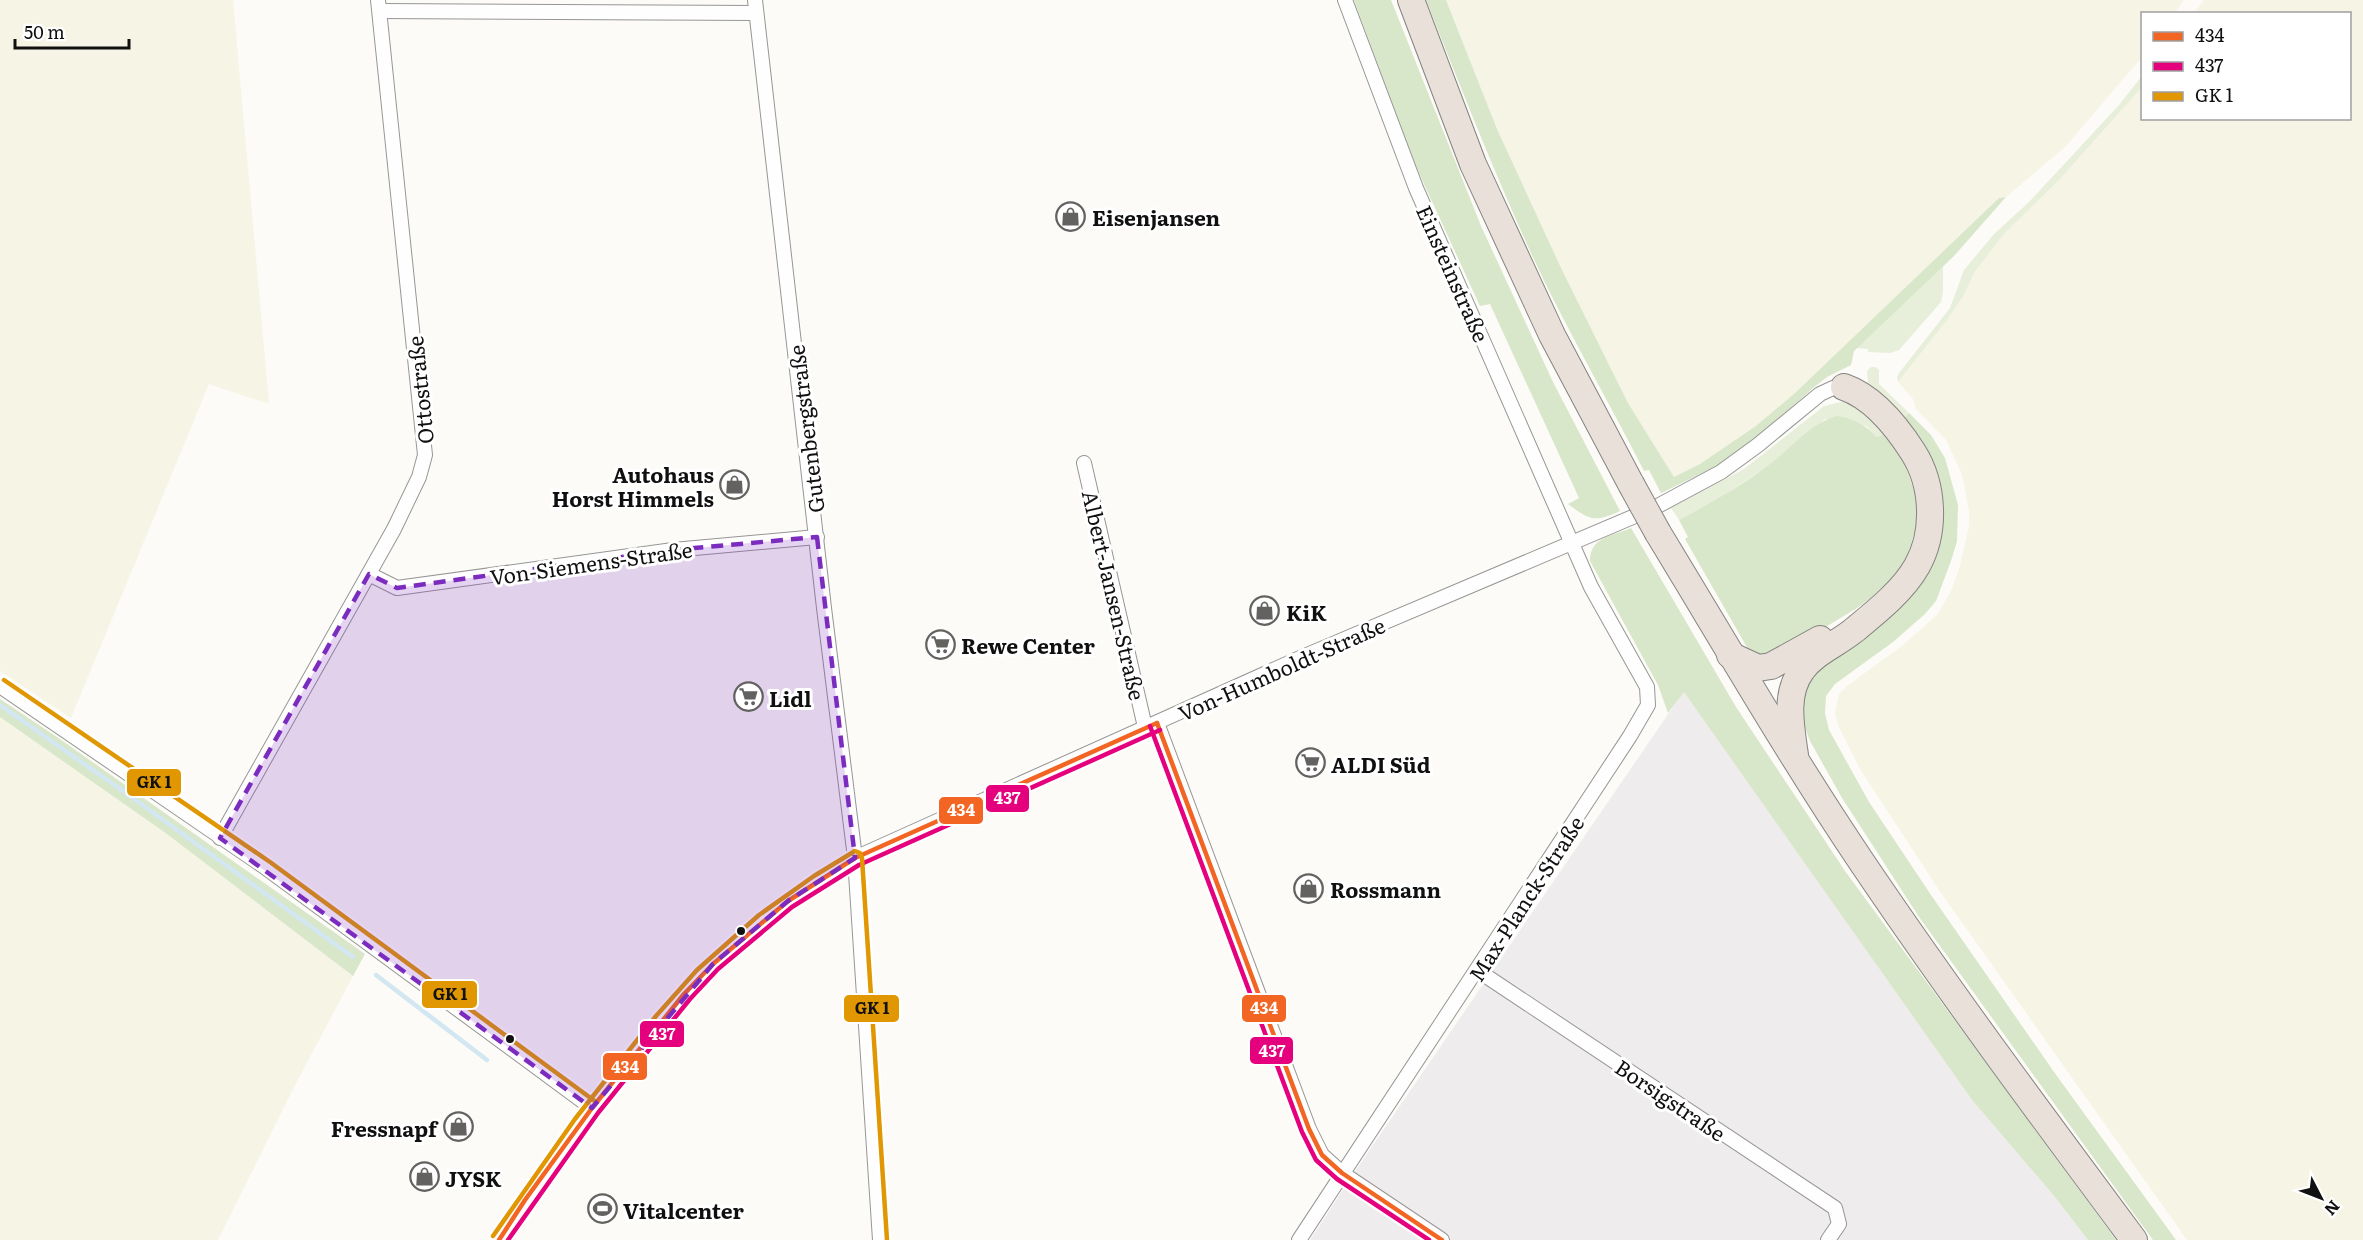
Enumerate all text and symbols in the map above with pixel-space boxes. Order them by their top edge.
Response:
scale bar [15,12,129,50]
legend [2141,12,2351,120]
text: 50 m [24,18,65,45]
text: 434 [2195,21,2225,48]
text: 437 [2195,51,2223,78]
text: GK 1 [2195,81,2233,108]
shop icon: Eisenjansen [1055,200,1087,232]
street label: Einsteinstraße [1410,200,1498,347]
place label: Eisenjansen [1092,201,1221,232]
street label: Ottostraße [398,334,440,446]
street label: Gutenbergstraße [779,343,831,515]
place label: Autohaus Horst Himmels [552,458,714,513]
shop icon: Autohaus Horst Himmels [719,469,751,501]
street label: Albert-Jansen-Straße [1076,487,1154,703]
street label: Von-Siemens-Straße [488,532,694,592]
shop icon: KiK [1249,595,1281,627]
place label: KiK [1286,596,1327,627]
street label: Von-Humboldt-Straße [1173,608,1389,728]
supermarket icon: Rewe Center [924,628,956,660]
place label: Rewe Center [961,629,1095,660]
supermarket icon: Lidl [732,681,764,713]
place label: Lidl [769,682,812,713]
supermarket icon: ALDI Süd [1294,747,1326,779]
place label: ALDI Süd [1331,748,1431,779]
line badge: GK 1 [126,768,182,797]
text: GK 1 [137,769,172,793]
line badge: 437 [985,784,1030,813]
text: 437 [994,785,1021,809]
line badge: 434 [938,796,984,825]
text: 434 [947,797,975,821]
street label: Max-Planck-Straße [1460,809,1590,987]
shop icon: Rossmann [1293,872,1325,904]
place label: Rossmann [1330,873,1441,904]
unlabelled marker [735,925,747,937]
line badge: GK 1 [421,980,478,1009]
text: GK 1 [433,981,468,1005]
line badge: GK 1 [843,994,900,1023]
line badge: 434 [1241,994,1287,1023]
text: GK 1 [855,995,890,1019]
text: 434 [1250,995,1278,1019]
line badge: 437 [639,1020,685,1048]
text: 437 [649,1021,676,1045]
unlabelled marker [504,1033,516,1045]
line badge: 437 [1249,1036,1294,1065]
text: 437 [1259,1038,1286,1062]
street label: Borsigstraße [1610,1051,1733,1148]
line badge: 434 [602,1052,648,1081]
text: 434 [611,1054,639,1078]
shop icon: Fressnapf [442,1111,474,1143]
place label: Fressnapf [331,1112,439,1143]
shop icon: JYSK [408,1161,440,1193]
place label: JYSK [445,1162,502,1193]
north arrow [2291,1168,2351,1228]
sports icon: Vitalcenter [586,1193,618,1225]
place label: Vitalcenter [623,1194,744,1225]
text: N [2319,1196,2346,1222]

